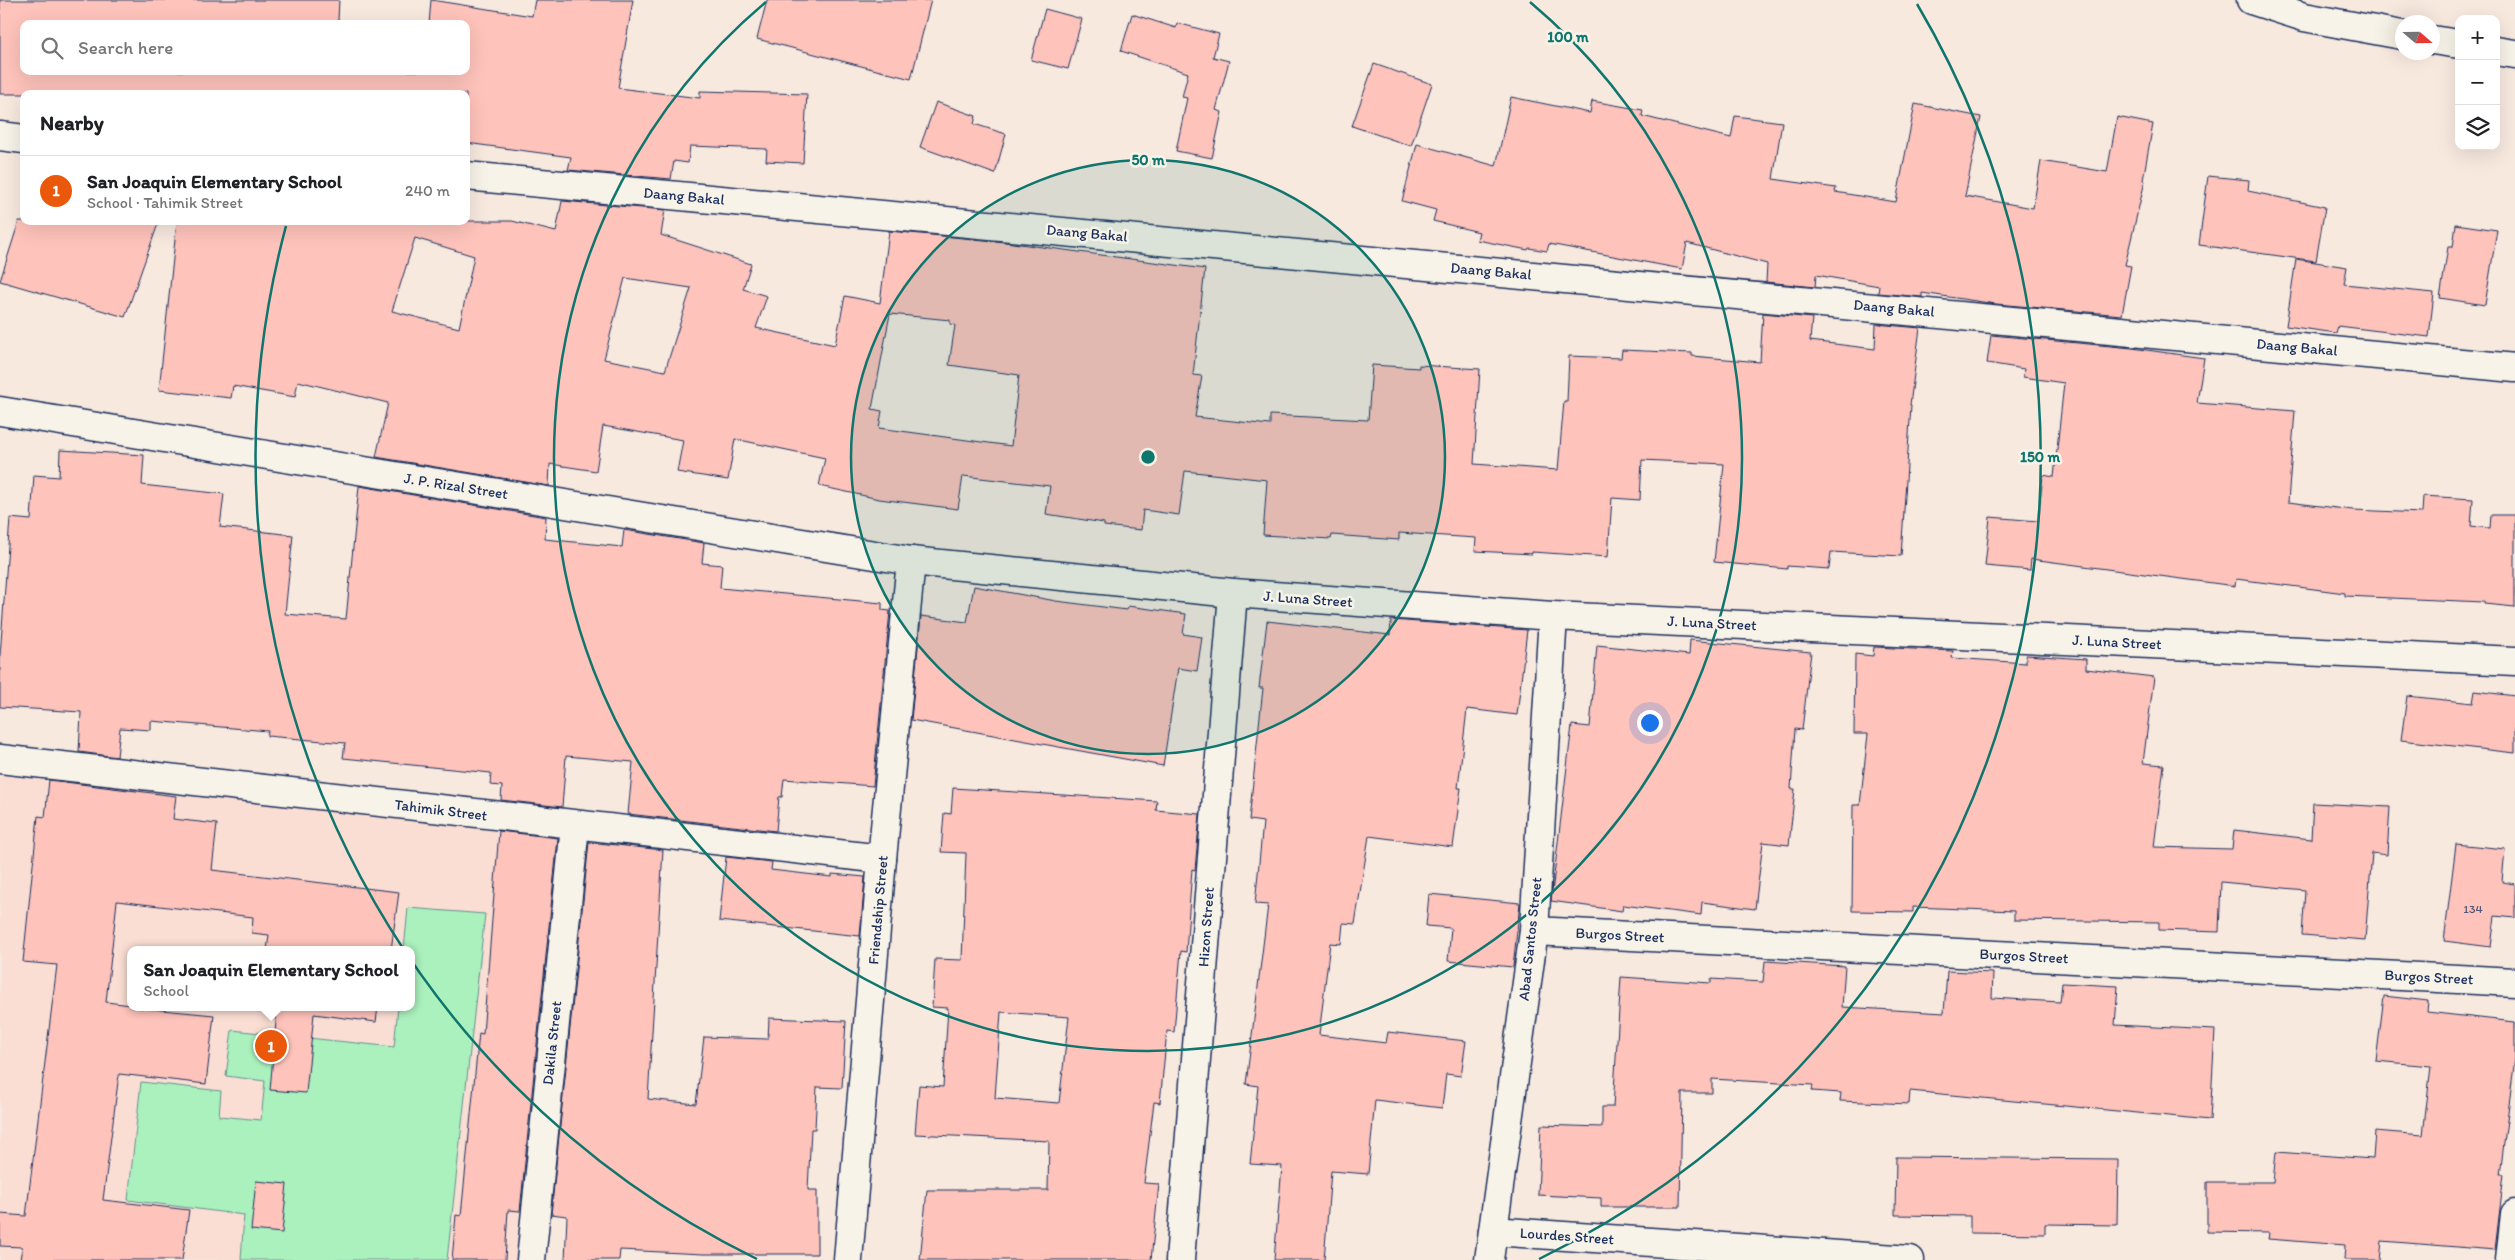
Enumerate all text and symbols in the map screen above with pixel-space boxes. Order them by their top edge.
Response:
north arrow [2395,15,2440,60]
map controls [2455,15,2500,150]
button: + [2455,15,2500,60]
search box [20,20,470,75]
text: 100 m [1547,28,1589,46]
icon: search [38,34,66,62]
text: Search here [78,36,173,59]
button: − [2455,60,2500,105]
button: layers [2455,105,2500,150]
text: Nearby [40,110,104,135]
text: 50 m [1131,151,1165,169]
text: San Joaquin Elementary School [87,170,342,193]
text: 1 [52,181,60,200]
text: 240 m [405,181,450,200]
street label: Daang Bakal [643,183,726,209]
text: School · Tahimik Street [87,193,243,212]
street label: Daang Bakal [1046,220,1129,246]
street label: Daang Bakal [1450,258,1533,284]
street label: Daang Bakal [1853,295,1936,321]
street label: Daang Bakal [2256,334,2339,360]
centre of rings [1139,448,1157,466]
text: 150 m [2020,448,2060,466]
street label: J. P. Rizal Street [403,469,510,503]
street label: J. Luna Street [1263,587,1354,611]
street label: J. Luna Street [1667,612,1758,634]
street label: J. Luna Street [2072,631,2163,653]
your location [1637,710,1663,736]
street label: Tahimik Street [394,795,489,825]
street label: Friendship Street [864,854,892,965]
street label: Abad Santos Street [1515,876,1545,1002]
street label: Hizon Street [1194,886,1218,968]
house number: 134 [2463,902,2483,916]
street label: Burgos Street [1575,924,1665,946]
street label: Burgos Street [1979,945,2069,967]
popup [127,946,415,1011]
text: San Joaquin Elementary School [143,958,399,981]
street label: Burgos Street [2384,966,2474,988]
text: School [143,981,189,1000]
street label: Dakila Street [539,1000,565,1086]
pin: 1 [255,1027,287,1065]
street label: Lourdes Street [1519,1224,1615,1248]

